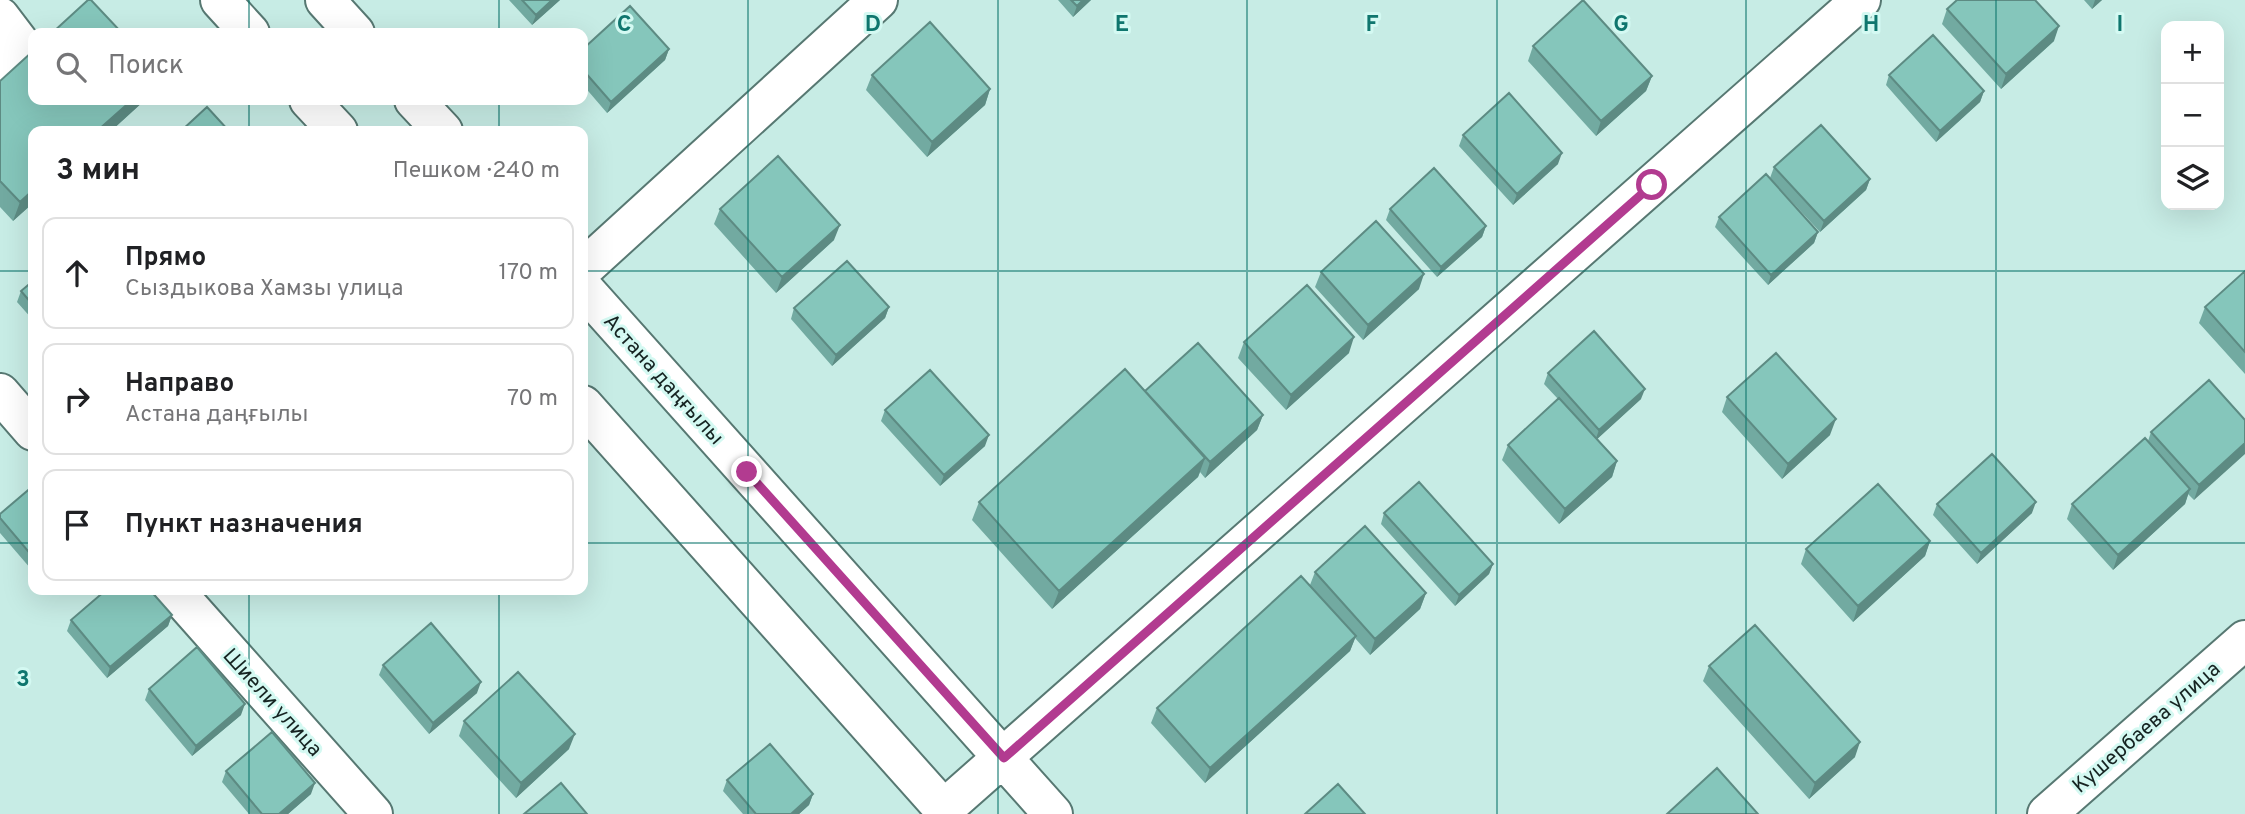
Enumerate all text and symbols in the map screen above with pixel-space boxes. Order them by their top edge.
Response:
text: C [617,11,631,40]
text: D [865,11,881,40]
text: E [1115,11,1129,40]
text: F [1365,11,1379,40]
text: G [1613,11,1629,40]
text: H [1863,11,1879,40]
text: I [2117,11,2123,40]
map controls [2161,21,2224,210]
button: + [2161,21,2224,84]
search box [28,28,588,105]
icon: search [52,48,90,86]
text: Поиск [108,50,184,83]
button: − [2161,84,2224,147]
button: layers [2161,147,2224,210]
text: 3 мин [56,153,140,190]
text: Пешком · 240 m [393,157,560,186]
route start [1636,169,1667,200]
text: Прямо [125,242,206,275]
icon: ahead [58,254,96,292]
text: 170 m [499,259,558,288]
text: Сыздыкова Хамзы улица [125,275,403,304]
street label: Астана даңғылы [597,309,729,451]
text: Направо [125,368,234,401]
icon: right [58,380,96,418]
text: 70 m [507,385,558,414]
text: Астана даңғылы [125,401,308,430]
route end [731,456,762,487]
icon: arrive [58,506,96,544]
text: Пункт назначения [125,509,363,542]
street label: Шиели улица [216,643,328,763]
street label: Кушербаева улица [2067,656,2227,800]
text: 3 [16,666,30,695]

